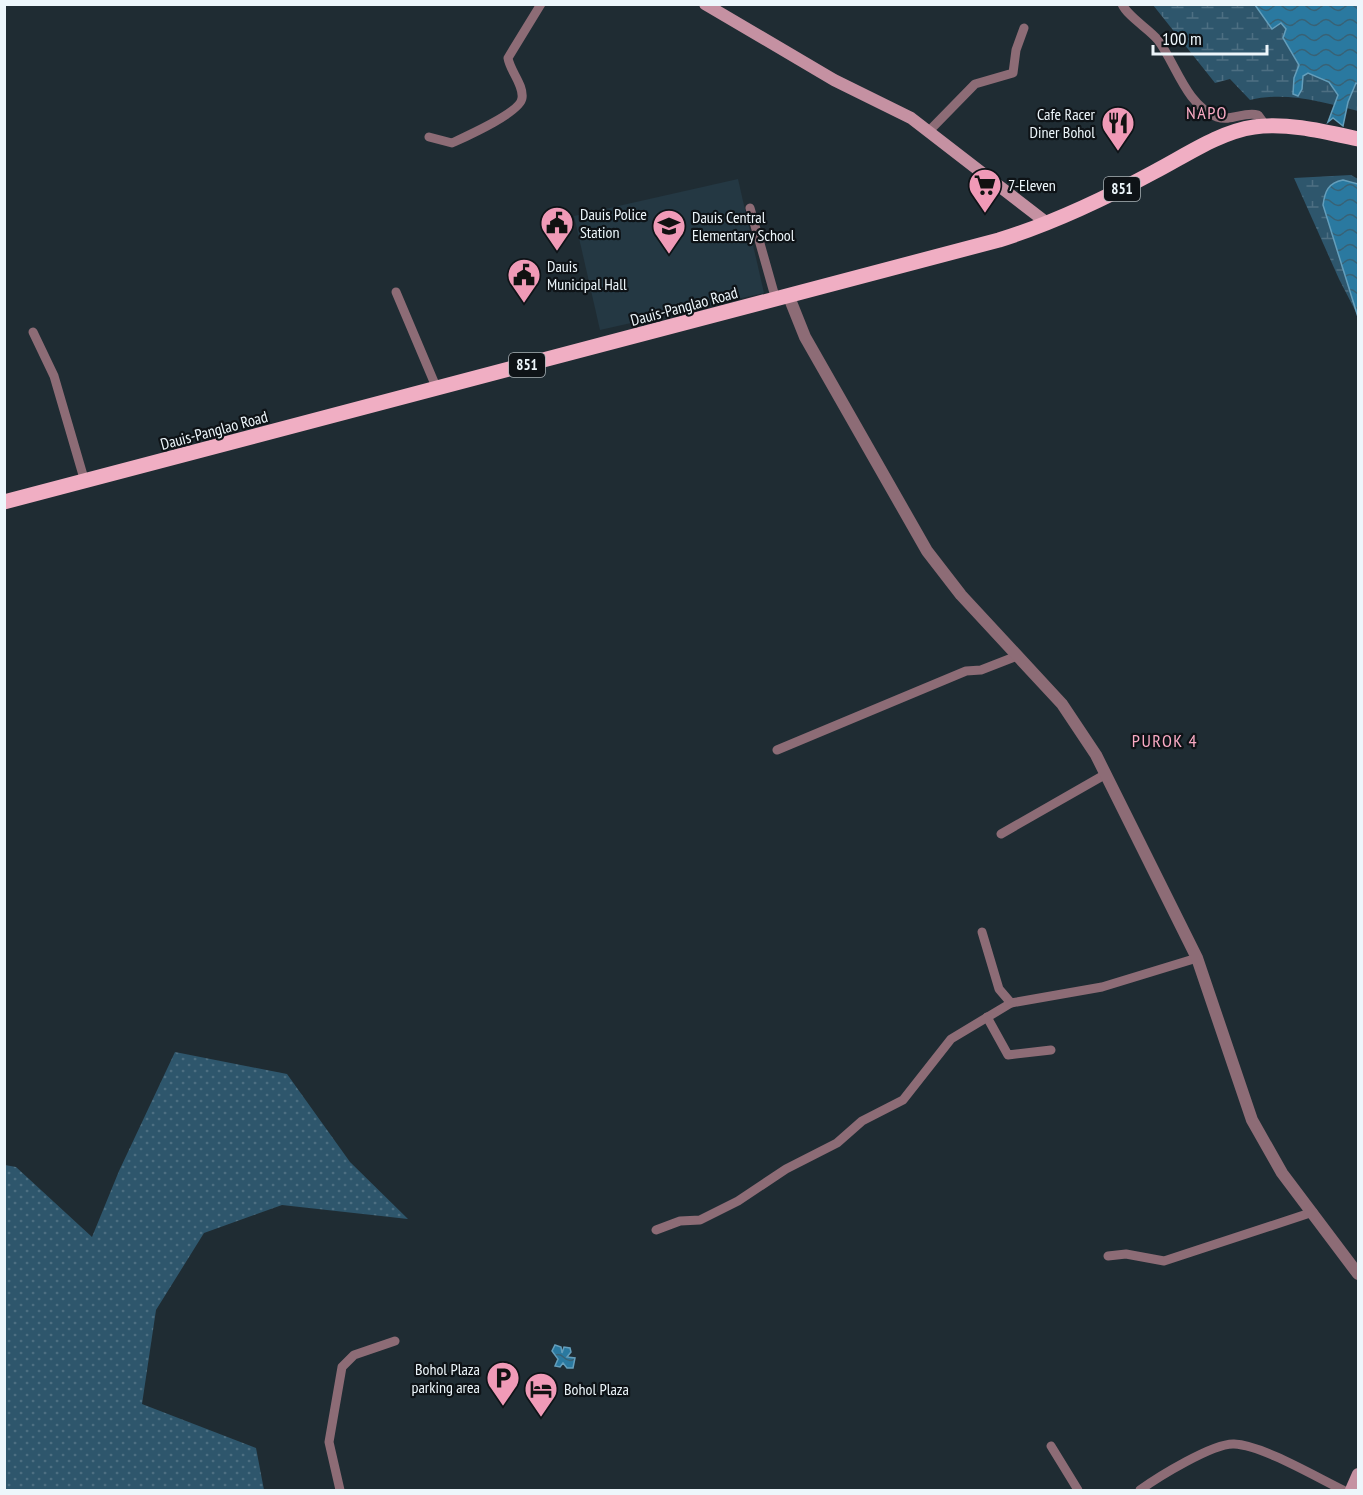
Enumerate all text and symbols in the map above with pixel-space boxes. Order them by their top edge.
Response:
scale bar [1153,18,1267,56]
text: 100 m [1162,27,1202,50]
district label: NAPO [1186,101,1228,124]
place label: Cafe Racer Diner Bohol [1030,104,1096,142]
restaurant icon: Cafe Racer Diner Bohol [1100,105,1136,152]
supermarket icon: 7-Eleven [967,167,1003,214]
place label: 7-Eleven [1008,175,1056,195]
road number: 851 [1104,177,1140,201]
place label: Dauis Police Station [580,204,647,242]
public building icon: Dauis Police Station [539,205,575,252]
place label: Dauis Central Elementary School [692,207,795,245]
school or university icon: Dauis Central Elementary School [651,208,687,255]
place label: Dauis Municipal Hall [547,256,627,294]
public building icon: Dauis Municipal Hall [506,257,542,304]
street label: Dauis-Panglao Road [628,282,740,330]
road number: 851 [509,353,545,377]
street label: Dauis-Panglao Road [158,406,270,454]
district label: PUROK 4 [1132,729,1198,752]
place label: Bohol Plaza parking area [411,1359,480,1397]
parking icon: Bohol Plaza parking area [485,1360,521,1407]
hotel icon: Bohol Plaza [523,1371,559,1418]
place label: Bohol Plaza [564,1379,629,1399]

